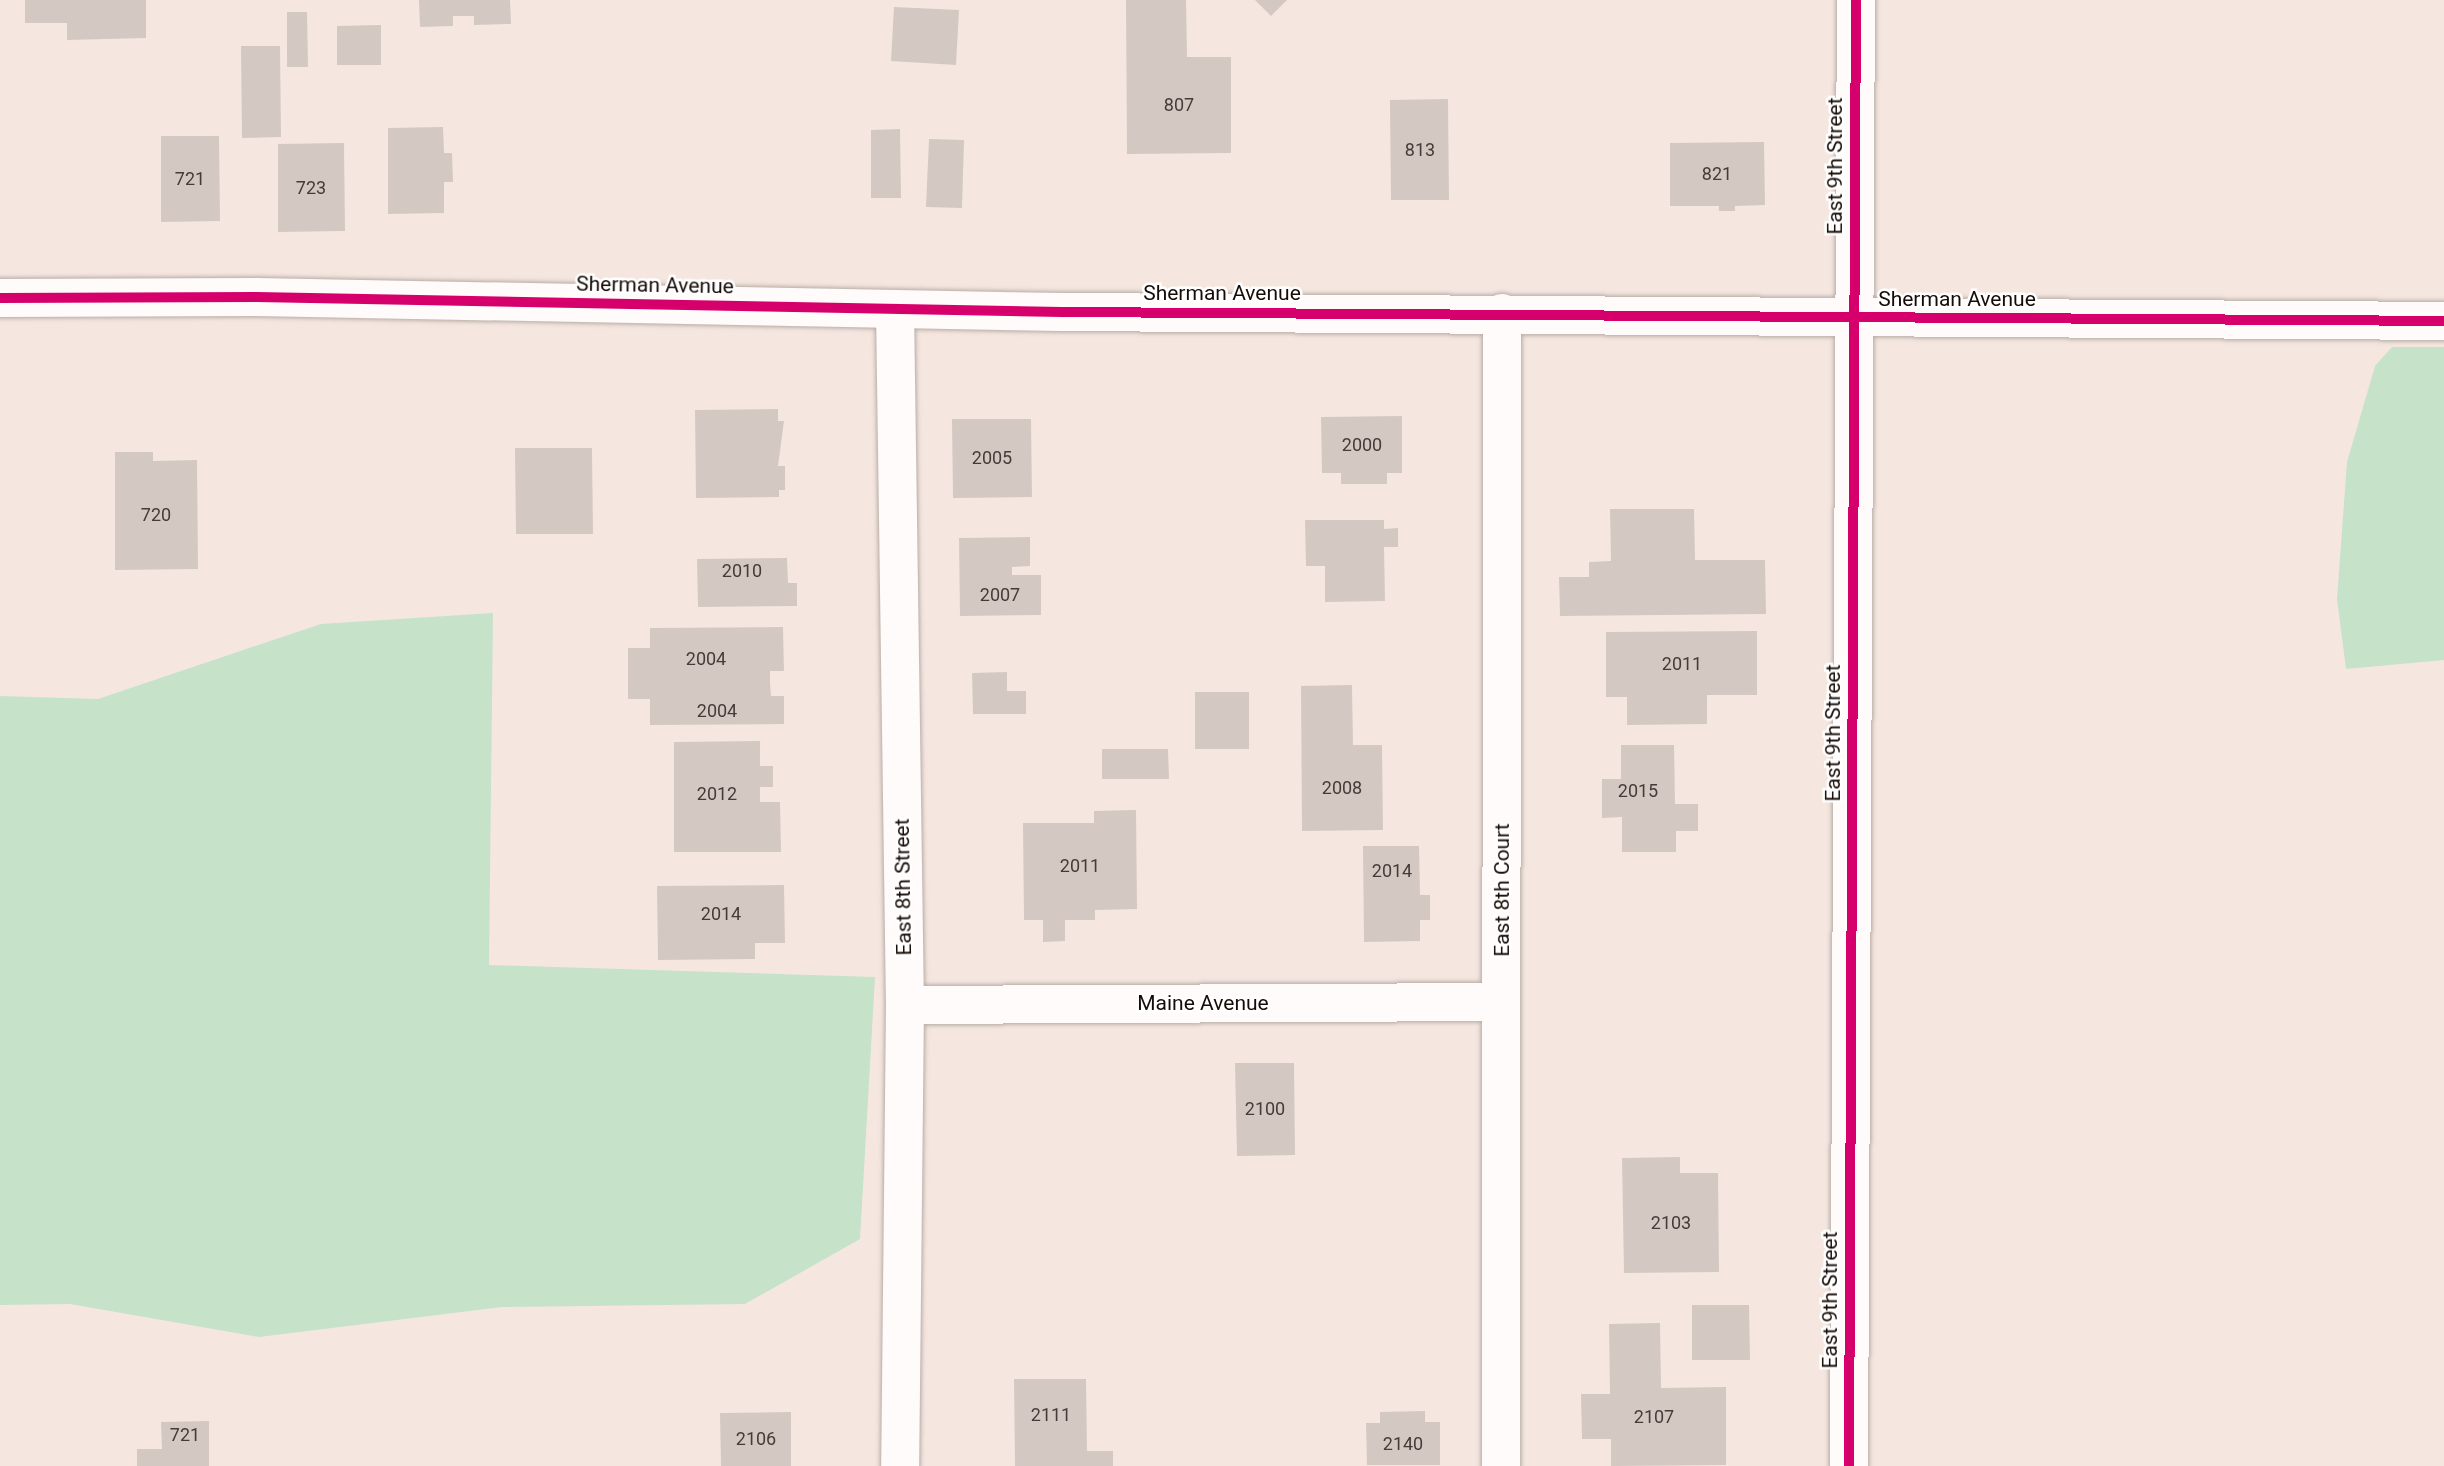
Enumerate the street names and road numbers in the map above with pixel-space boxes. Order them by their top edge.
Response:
street label: East 9th Street [1822,97,1848,235]
street label: Sherman Avenue [576,271,734,299]
street label: Sherman Avenue [1143,280,1301,306]
street label: Sherman Avenue [1878,286,2036,312]
street label: East 9th Street [1820,664,1846,802]
street label: East 8th Street [889,818,917,956]
street label: East 8th Court [1489,823,1515,957]
street label: Maine Avenue [1137,990,1269,1016]
street label: East 9th Street [1817,1231,1843,1369]

